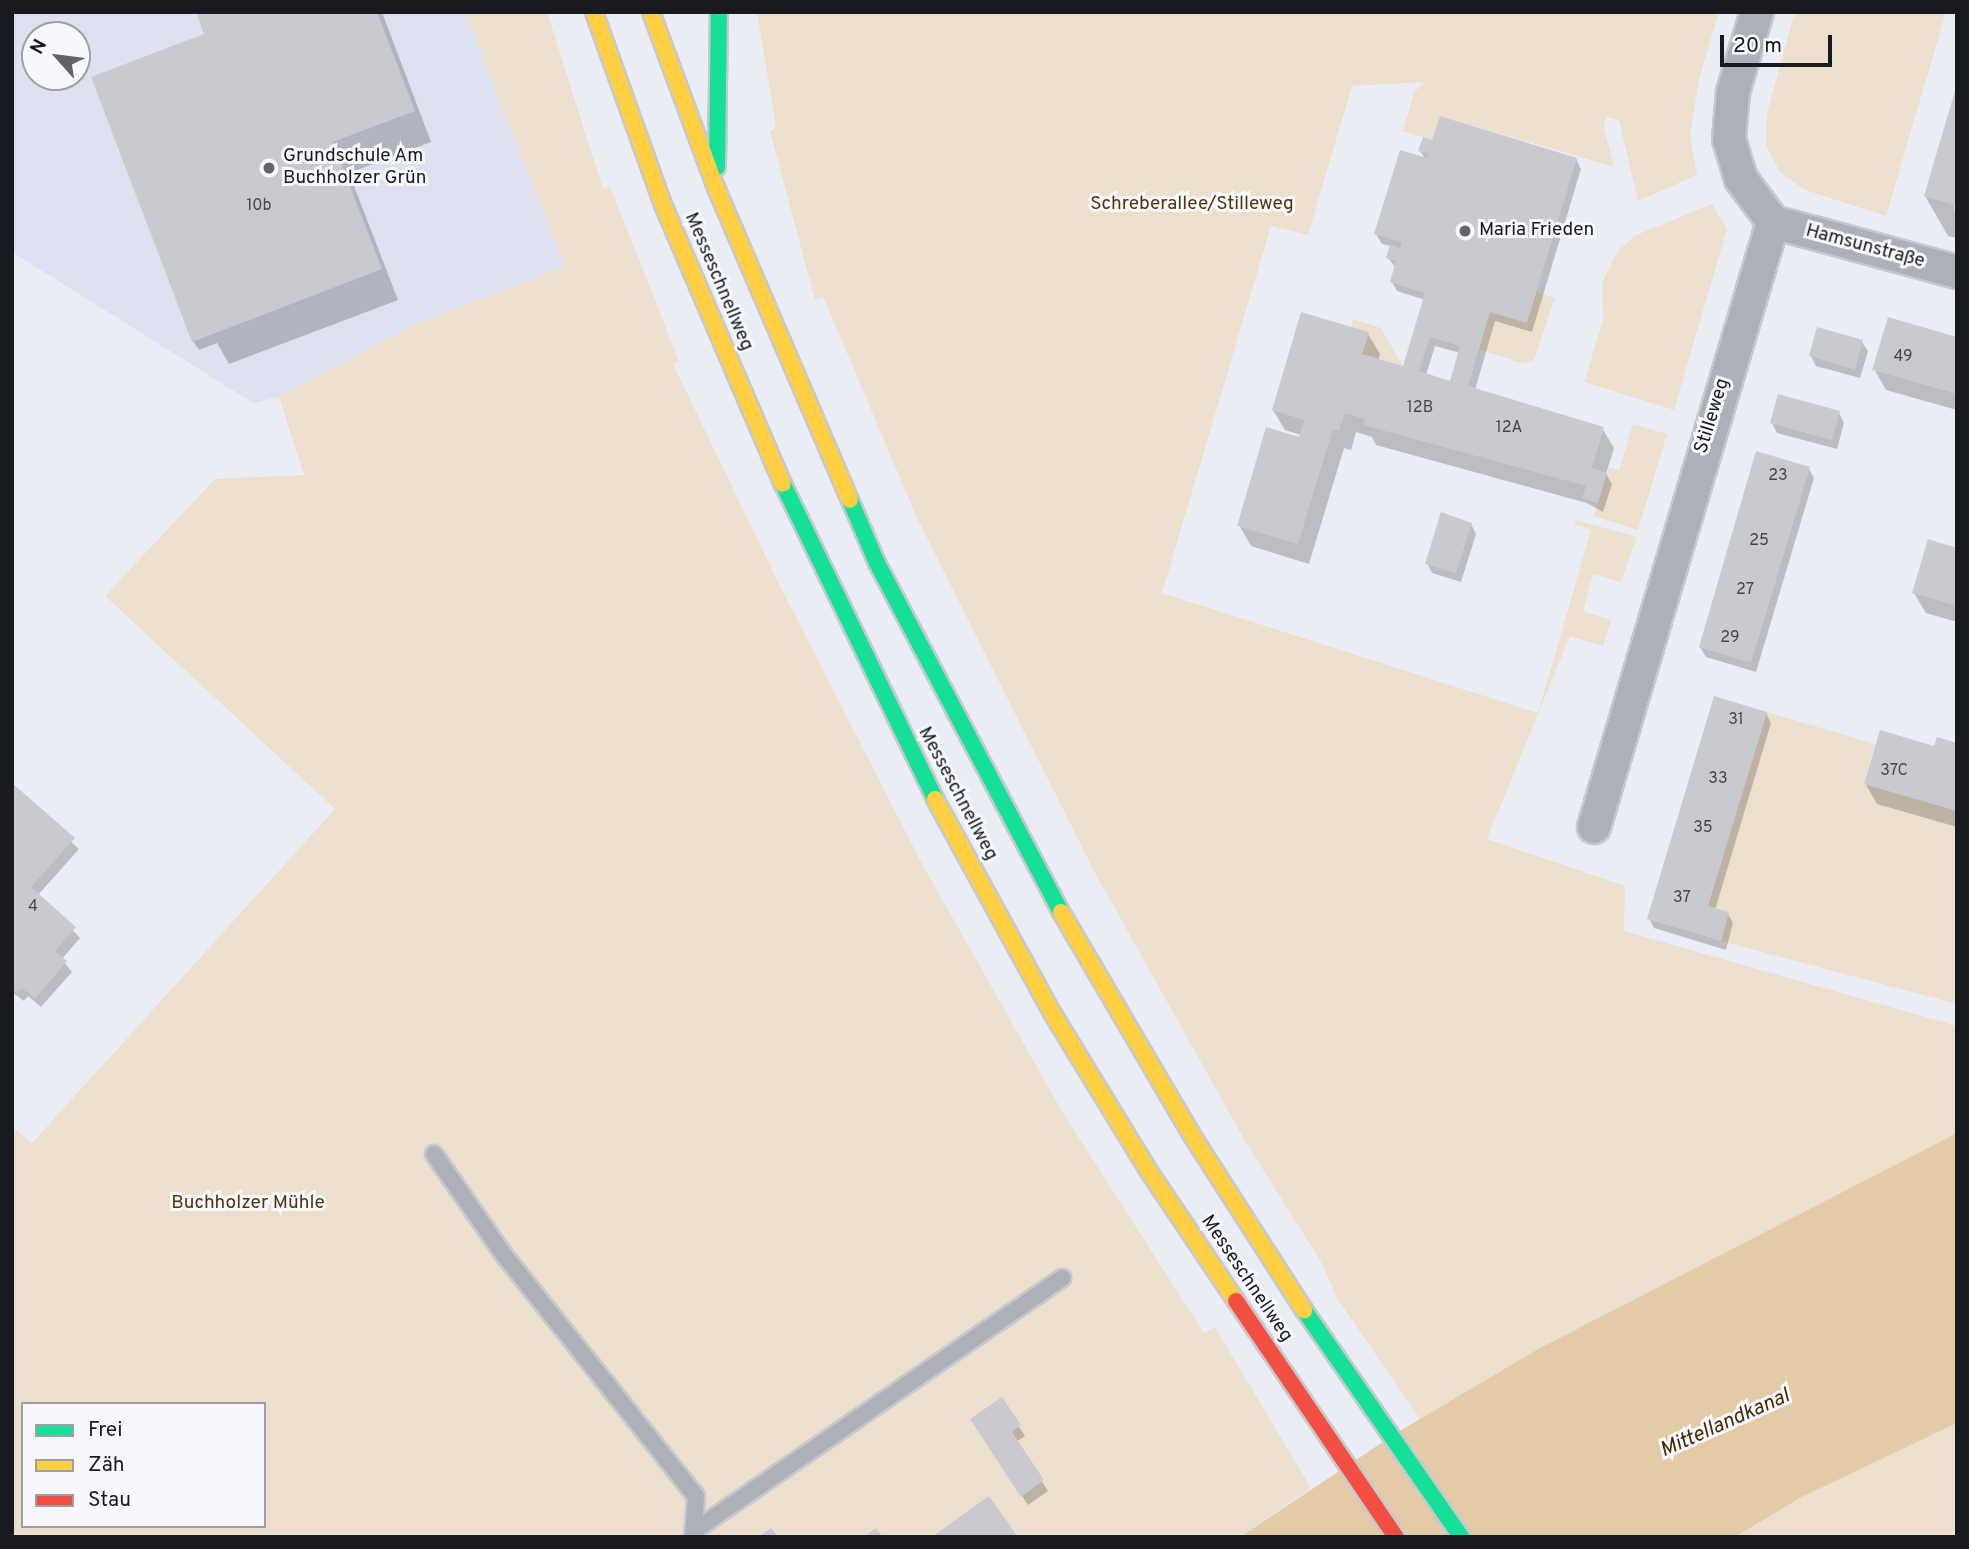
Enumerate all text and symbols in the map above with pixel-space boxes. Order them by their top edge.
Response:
north arrow [21,21,91,91]
scale bar [1724,21,1836,65]
text: 20 m [1733,33,1782,60]
text: N [25,35,53,59]
place label: Grundschule Am Buchholzer Grün [283,146,426,190]
marker: Grundschule Am Buchholzer Grün [261,160,277,176]
park label: Schreberallee/Stilleweg [1090,194,1294,216]
house number: 10b [246,196,272,216]
street label: Messeschnellweg [679,209,757,355]
place label: Maria Frieden [1479,220,1594,242]
street label: Hamsunstraße [1803,220,1927,274]
marker: Maria Frieden [1457,223,1473,239]
house number: 49 [1893,347,1913,367]
street label: Stilleweg [1691,376,1735,456]
house number: 12B [1407,398,1433,418]
house number: 12A [1496,418,1522,438]
house number: 23 [1768,466,1788,486]
house number: 25 [1749,531,1769,551]
house number: 27 [1736,580,1754,600]
house number: 29 [1720,628,1740,648]
house number: 31 [1728,710,1744,730]
street label: Messeschnellweg [912,723,1002,865]
house number: 37C [1880,761,1908,781]
house number: 33 [1708,769,1728,789]
house number: 35 [1693,818,1713,838]
house number: 37 [1673,888,1691,908]
house number: 4 [28,897,38,917]
park label: Buchholzer Mühle [171,1193,325,1215]
street label: Messeschnellweg [1195,1211,1297,1347]
water label: Mittellandkanal [1656,1384,1794,1464]
legend [21,1402,266,1528]
text: Frei [88,1417,123,1444]
text: Zäh [88,1452,125,1479]
text: Stau [88,1487,131,1514]

